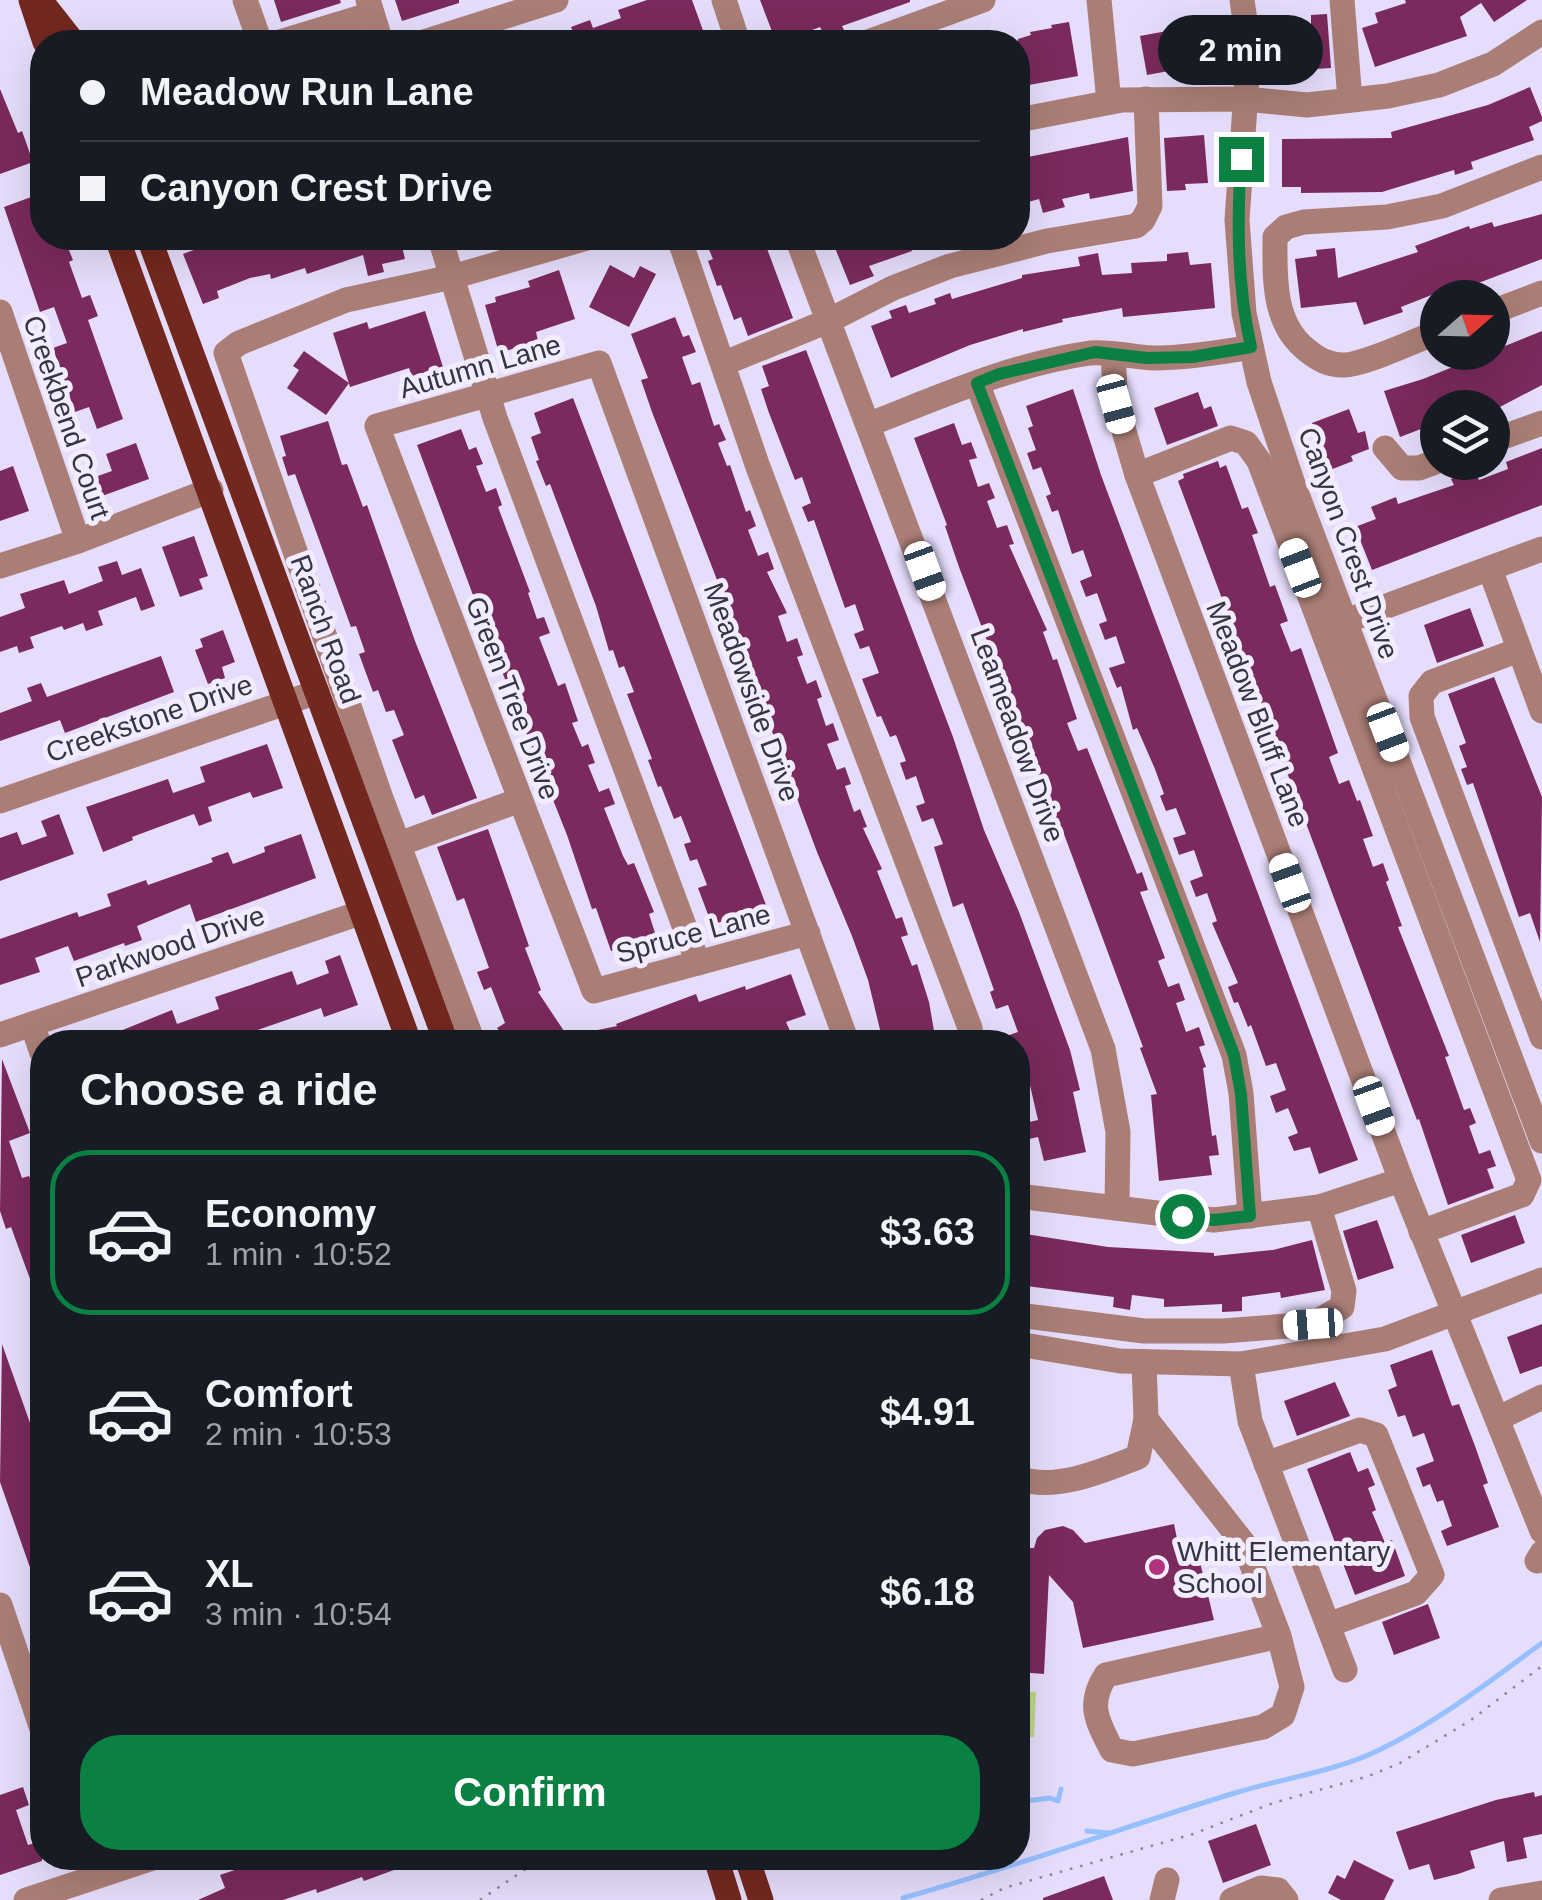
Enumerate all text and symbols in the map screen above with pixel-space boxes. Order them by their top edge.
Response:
callout: 2 min [1158,14,1324,84]
text: 2 min [1199,32,1282,68]
text: Meadow Run Lane [140,71,474,113]
route end [1219,137,1264,182]
text: Canyon Crest Drive [140,167,493,209]
north arrow [1420,280,1510,370]
map controls [1420,280,1510,480]
street label: Creekbend Court [17,311,116,523]
street label: Autumn Lane [396,329,564,404]
car [1094,371,1138,437]
button: layers [1420,390,1510,480]
street label: Canyon Crest Drive [1292,423,1405,663]
car [1275,535,1325,601]
car [901,538,949,604]
street label: Ranch Road [284,551,367,708]
street label: Meadowside Drive [698,579,805,806]
street label: Green Tree Drive [460,592,565,804]
street label: Meadow Bluff Lane [1200,597,1315,831]
street label: Leameadow Drive [964,624,1071,847]
street label: Creekstone Drive [42,669,256,768]
car [1363,699,1413,765]
car [1266,850,1314,916]
street label: Spruce Lane [612,898,774,969]
street label: Parkwood Drive [72,900,269,993]
text: Choose a ride [80,1064,378,1115]
car [1350,1073,1398,1139]
icon: car [85,1188,175,1278]
text: Economy [205,1193,376,1235]
route start [1160,1194,1205,1239]
text: $3.63 [880,1211,975,1253]
text: 1 min · 10:52 [205,1236,392,1272]
car [1282,1307,1344,1341]
icon: car [85,1368,175,1458]
text: Comfort [205,1373,353,1415]
text: $4.91 [880,1391,975,1433]
text: 2 min · 10:53 [205,1416,392,1452]
place label: Whitt Elementary School [1177,1536,1390,1599]
icon: car [85,1548,175,1638]
text: XL [205,1553,254,1595]
marker: Whitt Elementary School [1146,1556,1168,1578]
text: $6.18 [880,1571,975,1613]
text: 3 min · 10:54 [205,1596,392,1632]
button: Confirm [80,1735,980,1850]

